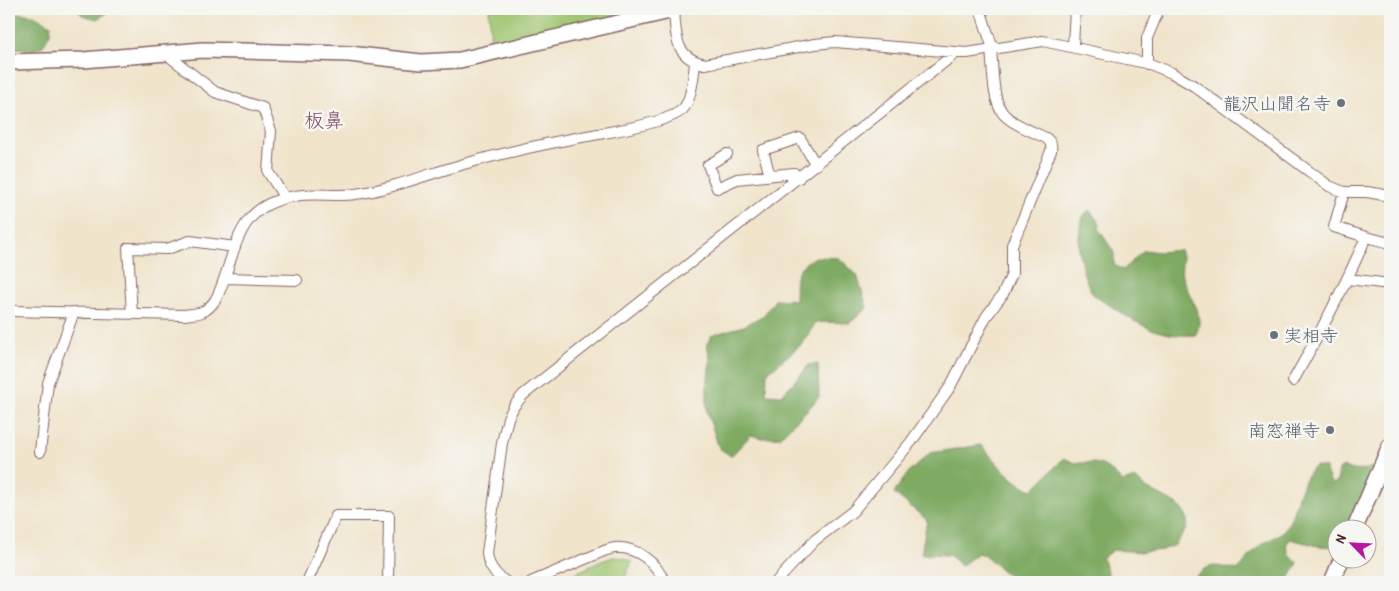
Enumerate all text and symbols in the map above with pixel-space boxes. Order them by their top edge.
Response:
place label: 龍沢山聞名寺 [1223,91,1331,116]
marker: 龍沢山聞名寺 [1335,97,1347,109]
district label: 板鼻 [304,106,344,133]
place label: 実相寺 [1284,323,1338,348]
marker: 実相寺 [1268,329,1280,341]
place label: 南窓禅寺 [1248,418,1320,443]
marker: 南窓禅寺 [1324,424,1336,436]
north arrow [1326,518,1376,568]
text: N [1329,531,1350,546]

